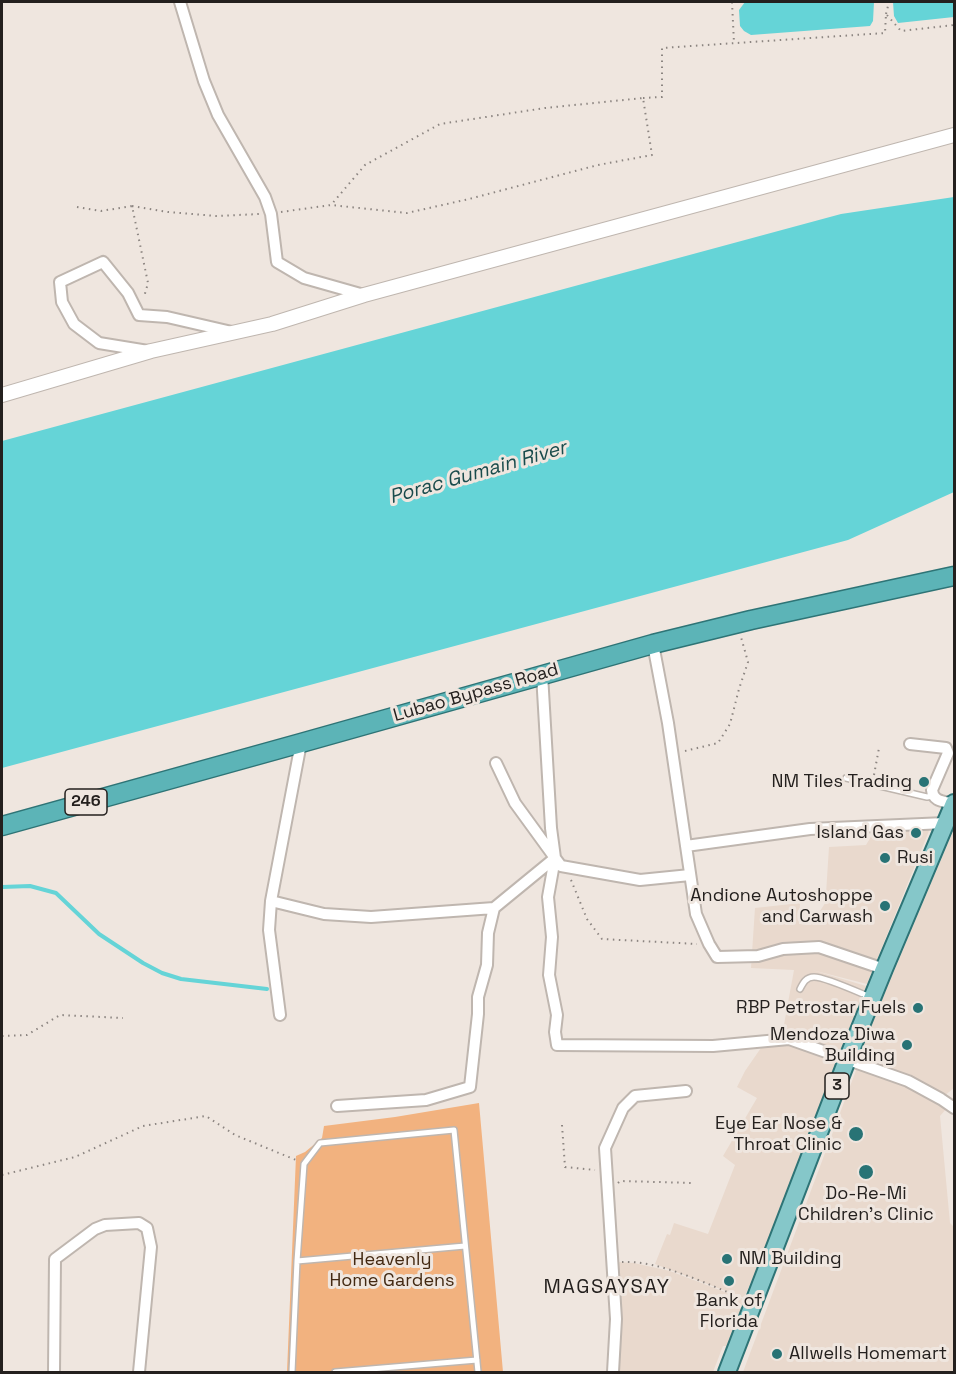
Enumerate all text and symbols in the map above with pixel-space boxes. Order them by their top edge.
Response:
water label: Porac Gumain River [387,436,569,510]
street label: Lubao Bypass Road [391,659,561,727]
place label: NM Tiles Trading [771,771,912,793]
marker: NM Tiles Trading [917,775,931,789]
road number: 246 [65,789,107,815]
place label: Island Gas [816,822,904,844]
marker: Island Gas [909,826,923,840]
place label: Rusi [897,847,933,869]
marker: Rusi [878,851,892,865]
place label: Andione Autoshoppe and Carwash [690,885,873,928]
marker: Andione Autoshoppe and Carwash [878,899,892,913]
place label: RBP Petrostar Fuels [736,997,906,1019]
marker: RBP Petrostar Fuels [911,1001,925,1015]
place label: Mendoza Diwa Building [770,1024,895,1066]
marker: Mendoza Diwa Building [900,1038,914,1052]
road number: 3 [825,1073,849,1099]
place label: Eye Ear Nose & Throat Clinic [715,1113,842,1156]
marker: Eye Ear Nose & Throat Clinic [847,1125,865,1143]
marker: Do-Re-Mi Children's Clinic [857,1163,875,1181]
place label: Do-Re-Mi Children's Clinic [798,1183,934,1226]
place label: NM Building [739,1248,841,1270]
park label: Heavenly Home Gardens [329,1249,455,1292]
marker: NM Building [720,1252,734,1266]
marker: Bank of Florida [722,1274,736,1288]
district label: MAGSAYSAY [543,1276,671,1300]
place label: Bank of Florida [696,1290,762,1332]
place label: Allwells Homemart [789,1343,947,1365]
marker: Allwells Homemart [770,1347,784,1361]

